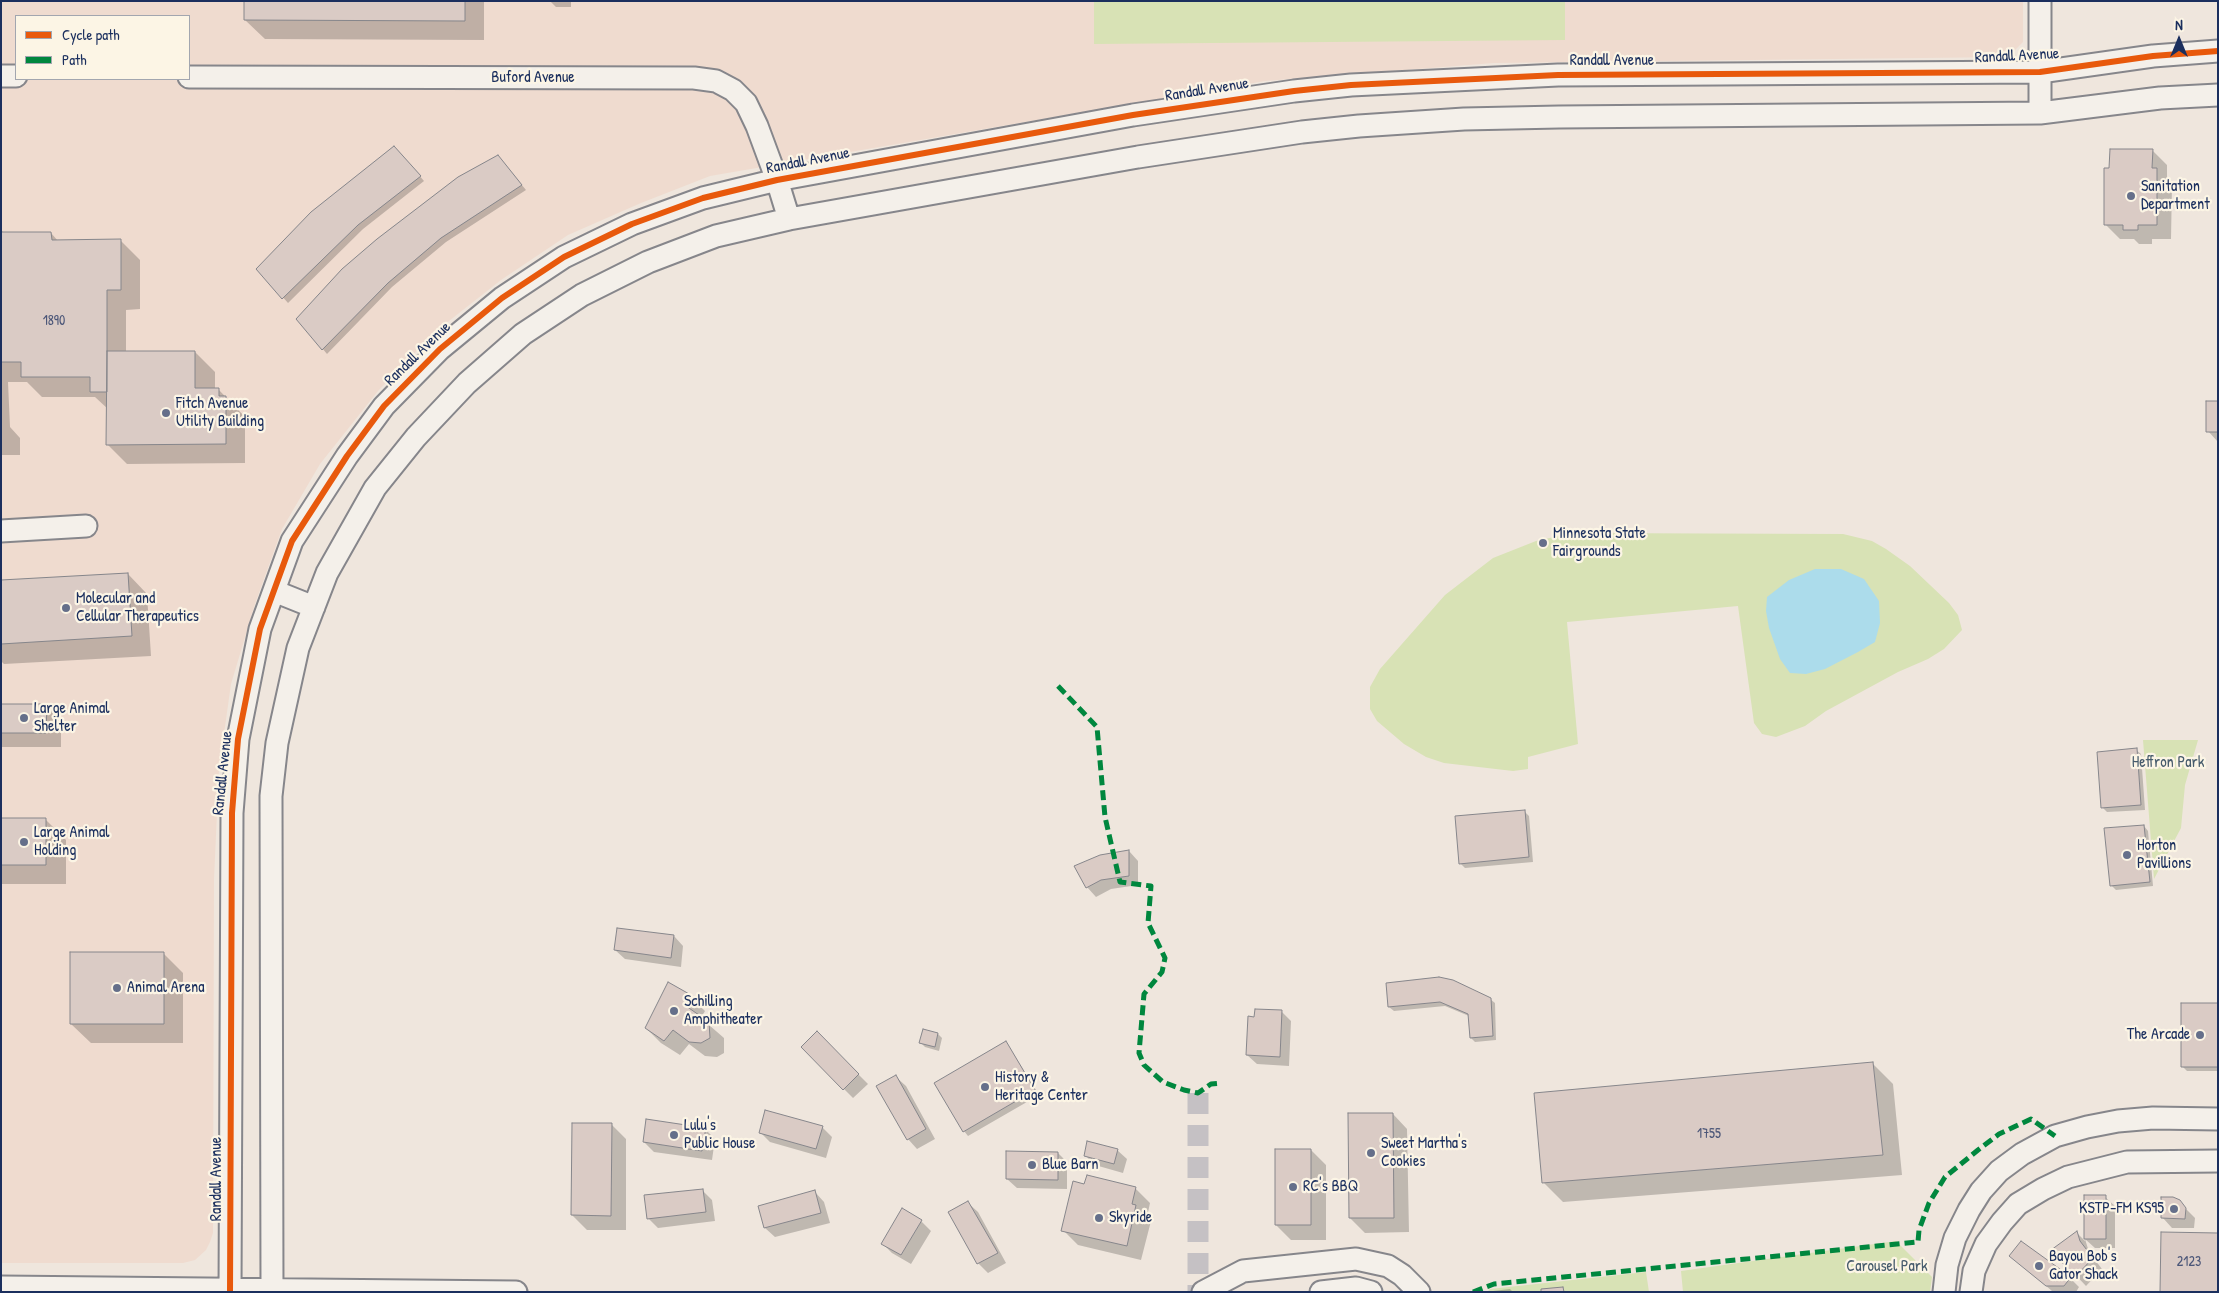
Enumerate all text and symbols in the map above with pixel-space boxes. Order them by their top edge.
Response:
legend [15,15,190,80]
north arrow [2154,15,2204,65]
text: N [2175,15,2183,34]
text: Cycle path [62,24,120,45]
street label: Randall Avenue [1974,44,2060,68]
text: Path [62,49,87,70]
street label: Randall Avenue [1570,51,1654,71]
street label: Buford Avenue [491,68,575,88]
street label: Randall Avenue [1164,74,1250,106]
street label: Randall Avenue [765,144,851,178]
place label: Sanitation Department [2141,177,2210,215]
marker: Sanitation Department [2125,190,2137,202]
house number: 1890 [43,313,65,329]
street label: Randall Avenue [381,318,455,390]
place label: Fitch Avenue Utility Building [176,394,264,432]
marker: Fitch Avenue Utility Building [160,407,172,419]
place label: Minnesota State Fairgrounds [1553,524,1646,562]
marker: Minnesota State Fairgrounds [1537,537,1549,549]
place label: Molecular and Cellular Therapeutics [76,589,199,627]
marker: Molecular and Cellular Therapeutics [60,602,72,614]
place label: Large Animal Shelter [34,699,110,737]
marker: Large Animal Shelter [18,712,30,724]
street label: Randall Avenue [209,730,237,816]
park label: Heffron Park [2132,753,2204,773]
place label: Large Animal Holding [34,823,110,861]
marker: Large Animal Holding [18,836,30,848]
place label: Horton Pavillions [2137,836,2191,874]
marker: Horton Pavillions [2121,849,2133,861]
place label: Animal Arena [127,978,205,998]
marker: Animal Arena [111,982,123,994]
place label: Schilling Amphitheater [684,992,763,1030]
marker: Schilling Amphitheater [668,1005,680,1017]
place label: The Arcade [2127,1025,2190,1045]
marker: The Arcade [2194,1029,2206,1041]
place label: History & Heritage Center [995,1068,1088,1106]
marker: History & Heritage Center [979,1081,991,1093]
place label: Lulu's Public House [684,1116,755,1154]
house number: 1755 [1697,1126,1721,1142]
marker: Lulu's Public House [668,1129,680,1141]
place label: Sweet Martha's Cookies [1381,1134,1467,1172]
street label: Randall Avenue [207,1137,227,1221]
marker: Sweet Martha's Cookies [1365,1147,1377,1159]
place label: Blue Barn [1042,1155,1099,1175]
marker: Blue Barn [1026,1159,1038,1171]
place label: RC's BBQ [1303,1177,1358,1197]
marker: RC's BBQ [1287,1181,1299,1193]
place label: KSTP-FM KS95 [2079,1199,2164,1219]
marker: KSTP-FM KS95 [2168,1203,2180,1215]
place label: Skyride [1109,1208,1152,1228]
marker: Skyride [1093,1212,1105,1224]
place label: Bayou Bob's Gator Shack [2049,1247,2118,1285]
house number: 2123 [2177,1254,2201,1270]
park label: Carousel Park [1846,1257,1928,1277]
marker: Bayou Bob's Gator Shack [2033,1260,2045,1272]

